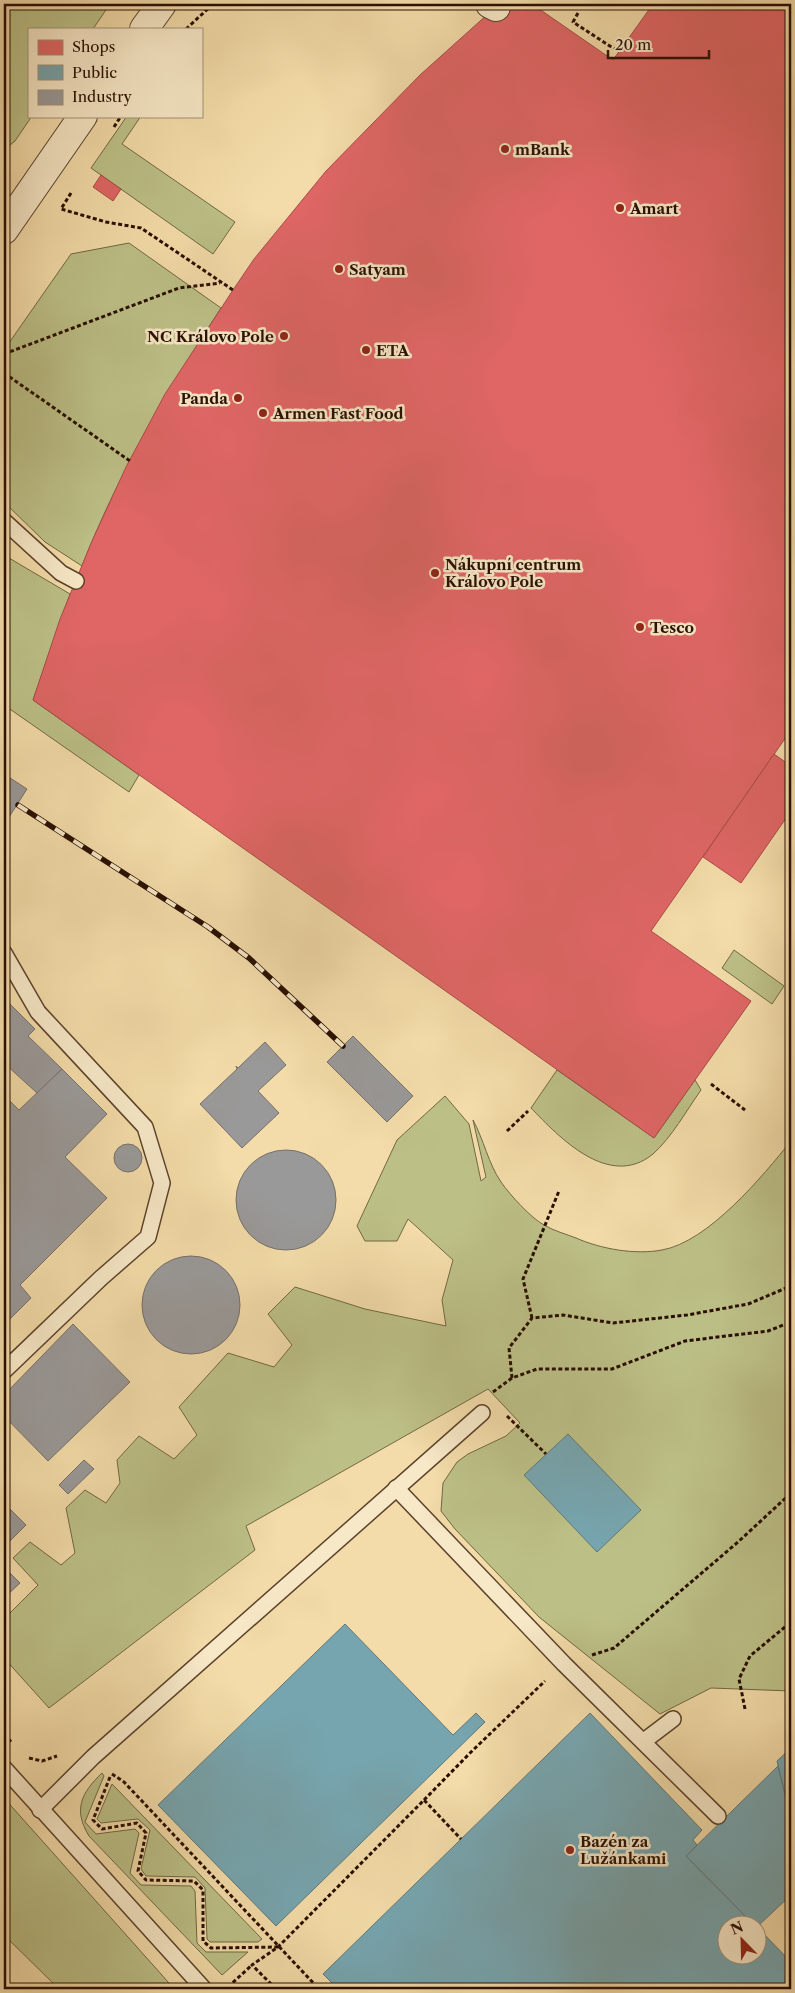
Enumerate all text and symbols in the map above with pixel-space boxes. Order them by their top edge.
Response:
legend [28,28,202,118]
scale bar [608,28,709,60]
text: 20 m [615,35,651,54]
text: Shops [72,37,115,56]
text: Public [72,63,117,82]
text: Industry [72,87,132,106]
place label: mBank [515,140,571,159]
marker: mBank [499,143,511,155]
place label: Amart [629,199,679,218]
marker: Amart [614,202,626,214]
place label: Satyam [349,260,406,279]
marker: Satyam [333,263,345,275]
place label: NC Královo Pole [147,327,274,346]
marker: NC Královo Pole [278,330,290,342]
place label: ETA [376,341,409,360]
marker: ETA [360,344,372,356]
place label: Panda [180,389,228,408]
marker: Panda [232,392,244,404]
place label: Armen Fast Food [272,404,403,423]
marker: Armen Fast Food [257,407,269,419]
place label: Nákupní centrum Královo Pole [445,555,581,591]
marker: Nákupní centrum Královo Pole [429,567,441,579]
place label: Tesco [650,618,694,637]
marker: Tesco [634,621,646,633]
place label: Bazén za Lužánkami [580,1832,667,1868]
marker: Bazén za Lužánkami [564,1844,576,1856]
north arrow [718,1916,768,1966]
text: N [728,1917,746,1939]

